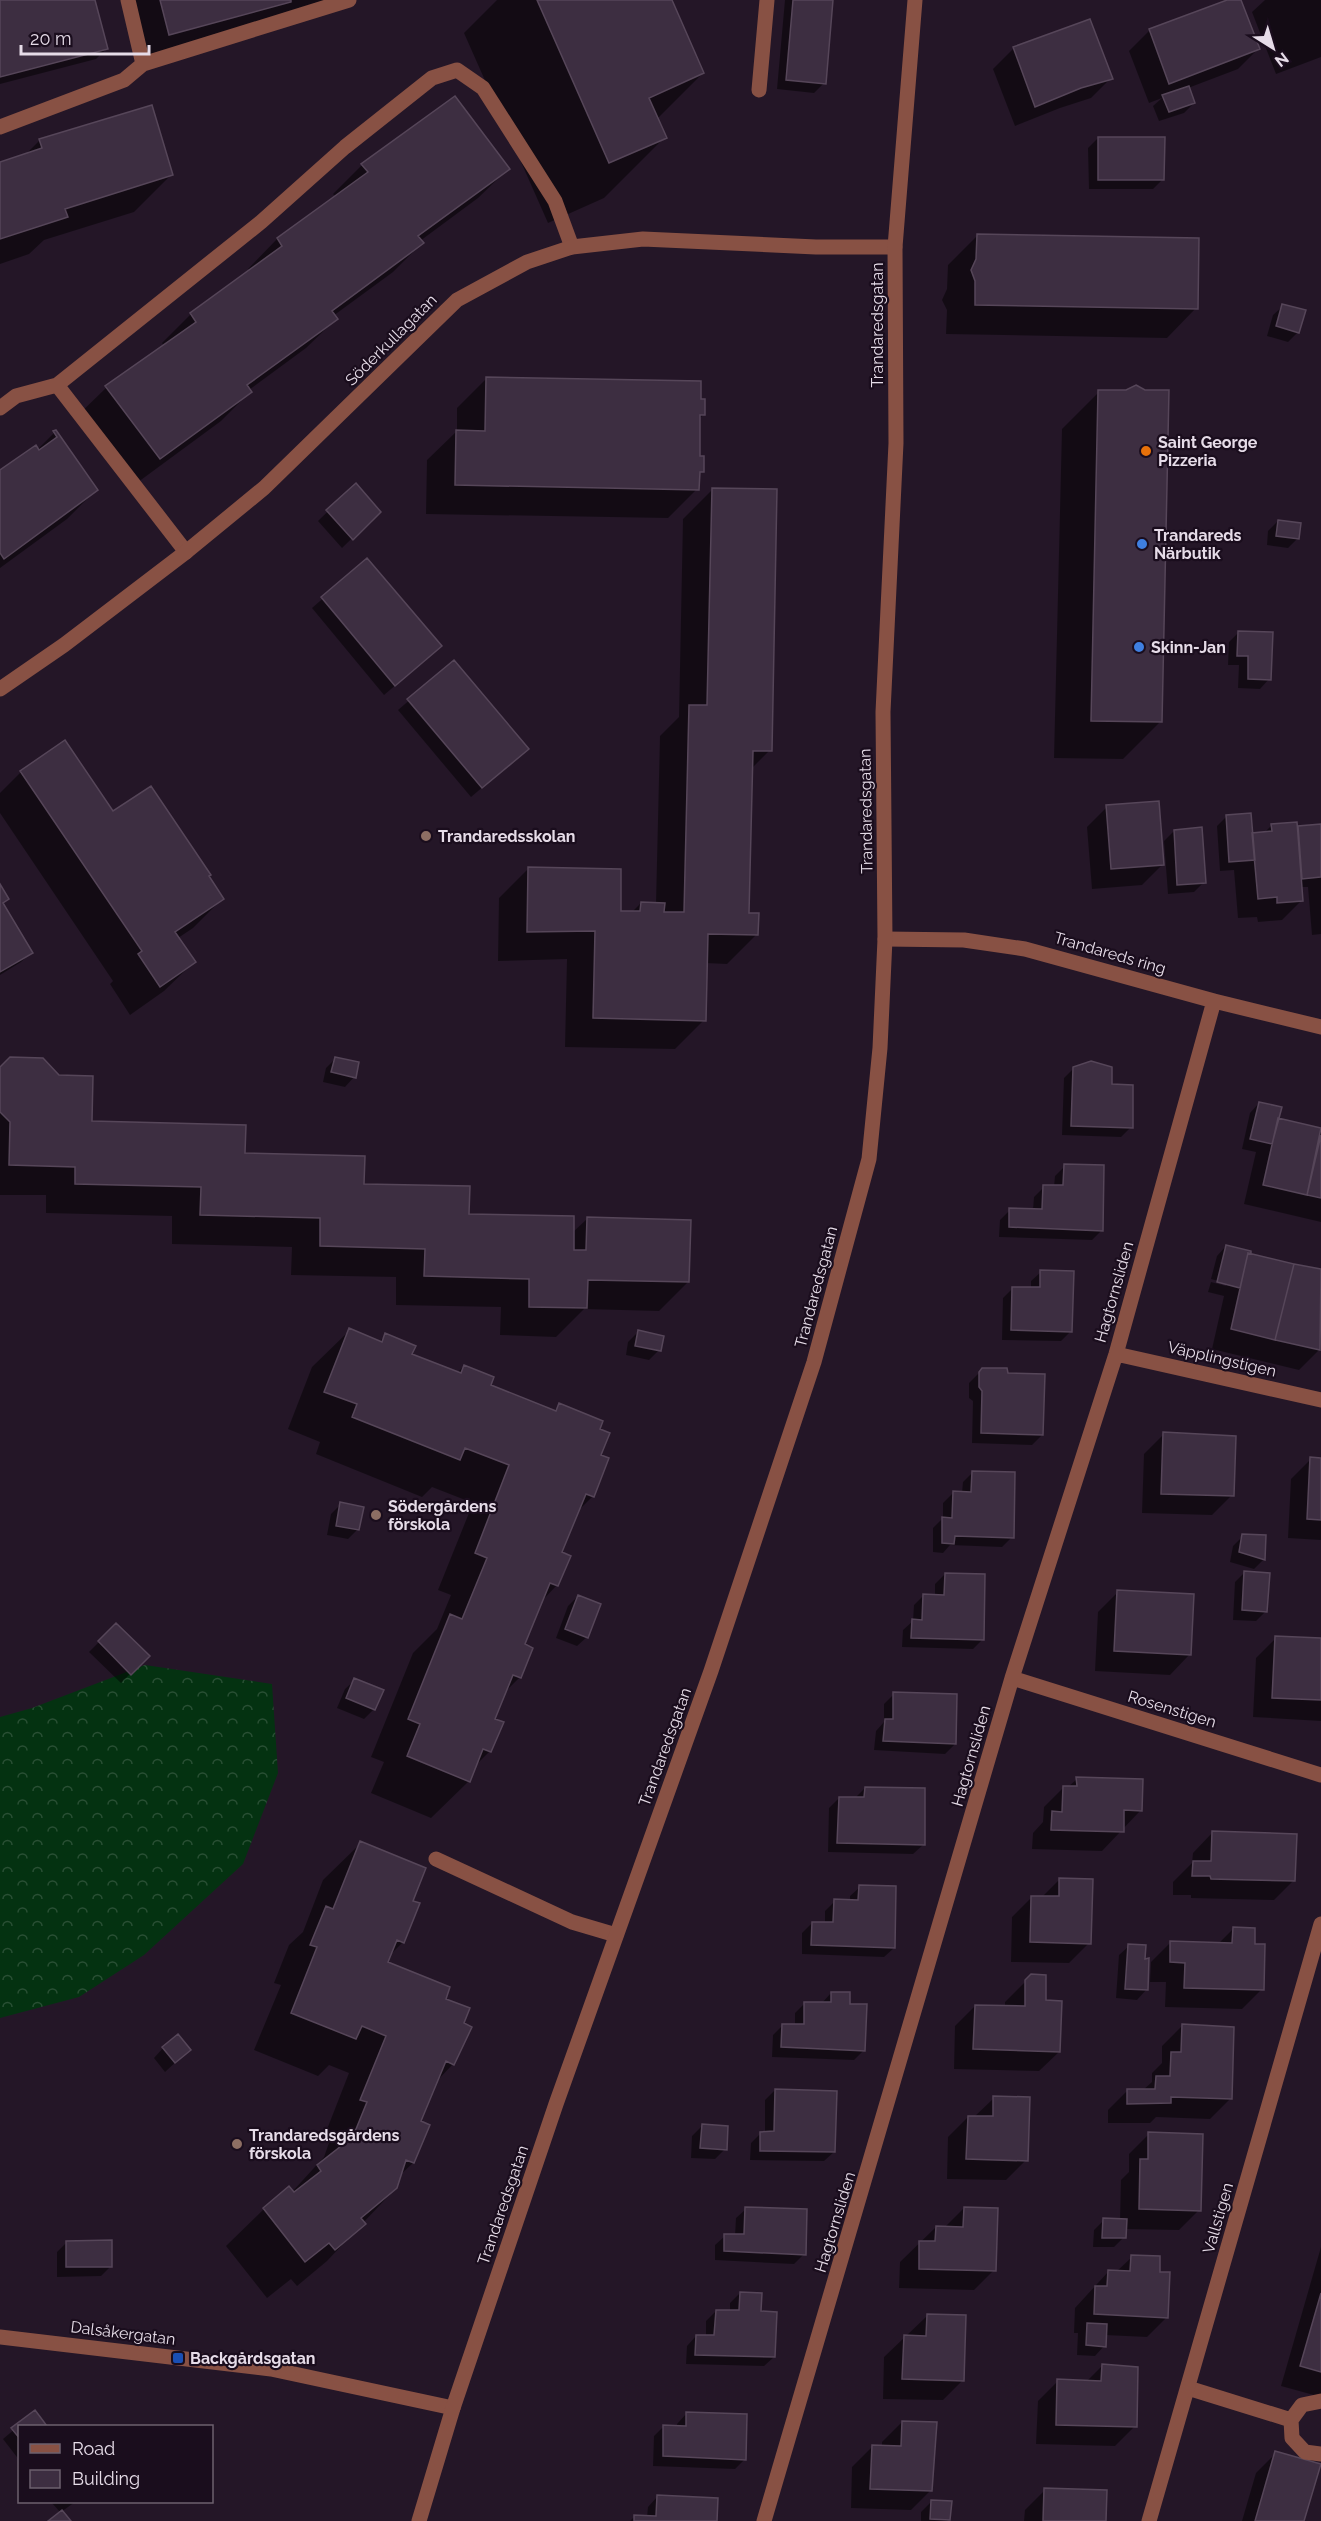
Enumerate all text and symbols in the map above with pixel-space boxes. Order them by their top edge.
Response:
scale bar [21,18,148,56]
north arrow [1243,18,1303,78]
text: 20 m [30,28,72,49]
text: N [1271,48,1292,71]
street label: Trandaredsgatan [868,262,887,388]
street label: Söderkullagatan [341,290,441,390]
place label: Saint George Pizzeria [1158,433,1258,470]
marker: Saint George Pizzeria [1139,444,1153,458]
place label: Trandareds Närbutik [1154,526,1242,563]
marker: Trandareds Närbutik [1135,537,1149,551]
place label: Skinn-Jan [1151,638,1226,657]
marker: Skinn-Jan [1132,640,1146,654]
street label: Trandaredsgatan [855,748,877,874]
place label: Trandaredsskolan [438,827,576,846]
marker: Trandaredsskolan [419,829,433,843]
street label: Trandareds ring [1052,928,1168,978]
street label: Trandaredsgatan [791,1224,841,1350]
street label: Hagtornsliden [1090,1239,1138,1345]
street label: Väpplingstigen [1166,1337,1278,1381]
place label: Södergårdens förskola [388,1497,497,1534]
marker: Södergårdens förskola [369,1508,383,1522]
street label: Trandaredsgatan [635,1685,695,1809]
street label: Rosenstigen [1126,1687,1218,1731]
street label: Hagtornsliden [947,1703,995,1809]
place label: Trandaredsgårdens förskola [249,2126,400,2163]
marker: Trandaredsgårdens förskola [230,2137,244,2151]
street label: Trandaredsgatan [474,2143,532,2267]
street label: Hagtornsliden [811,2169,859,2275]
street label: Vallstigen [1199,2180,1237,2256]
street label: Dalsåkergatan [69,2317,177,2349]
place label: Backgårdsgatan [190,2349,316,2368]
marker: Backgårdsgatan [171,2351,185,2365]
legend [18,2425,213,2503]
text: Road [72,2438,115,2459]
text: Building [72,2468,140,2489]

